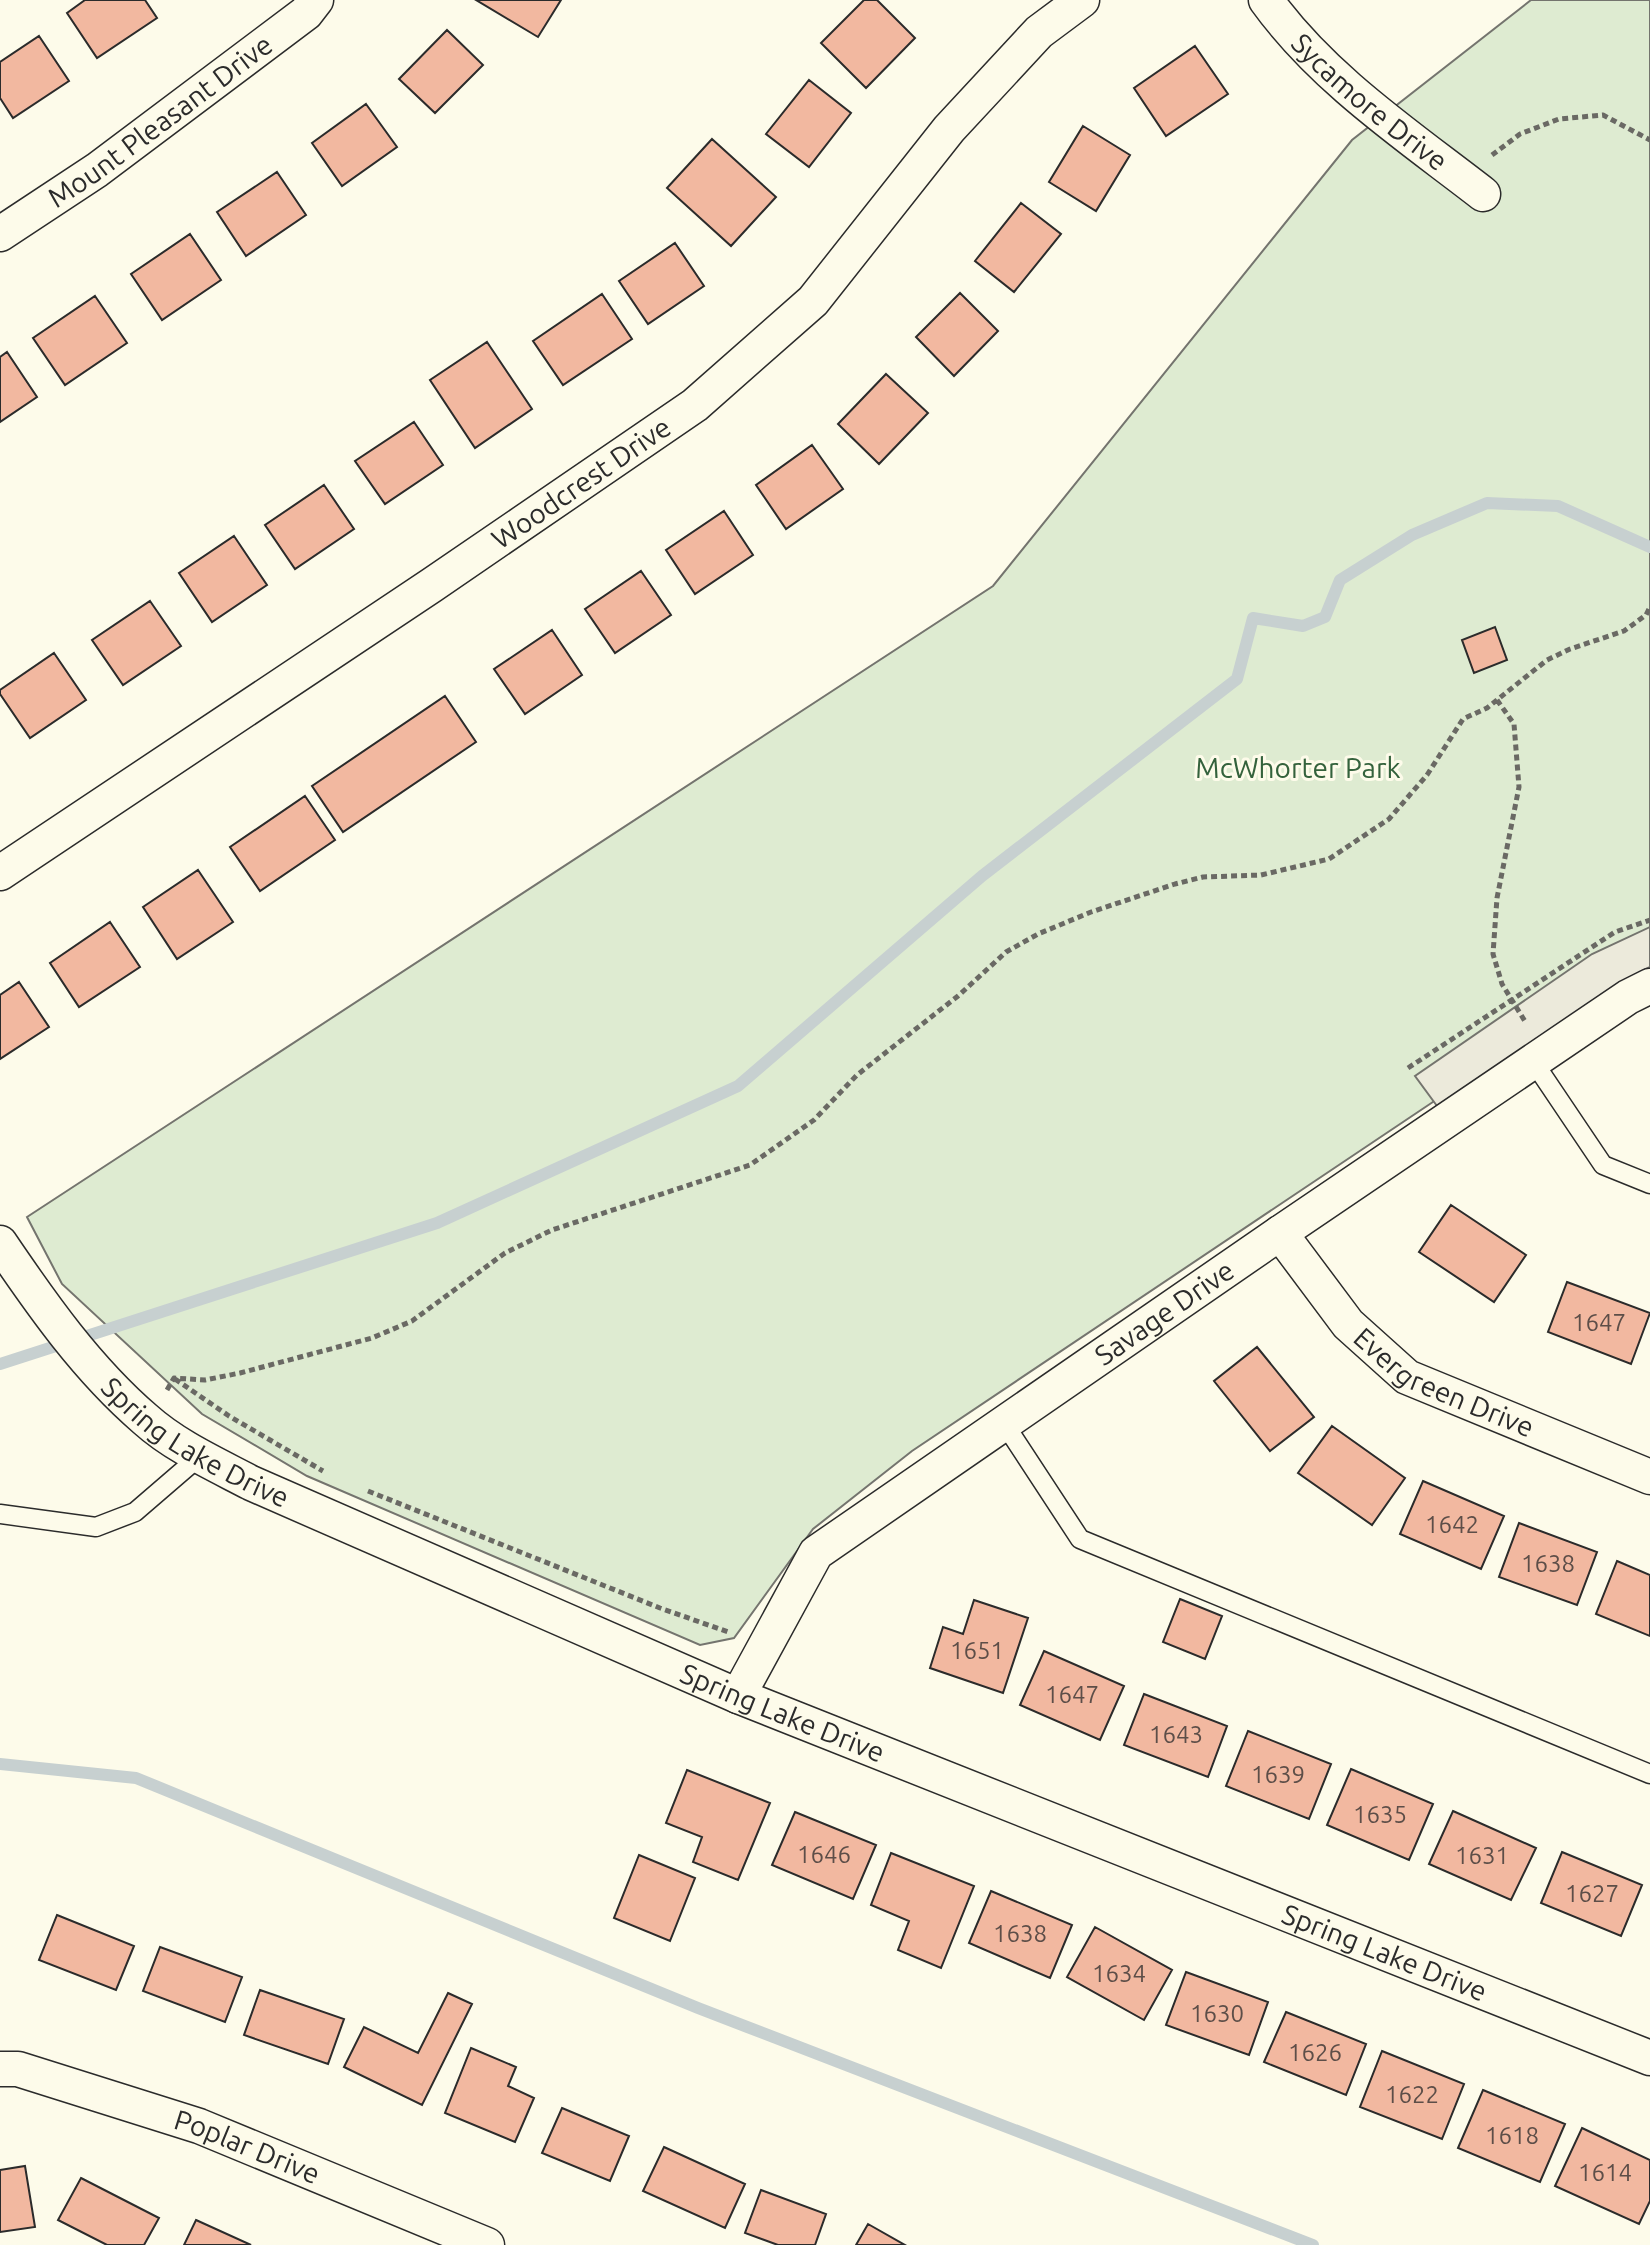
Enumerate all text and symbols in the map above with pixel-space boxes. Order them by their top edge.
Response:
street label: Sycamore Drive [1286,27,1454,176]
street label: Mount Pleasant Drive [42,28,278,213]
street label: Woodcrest Drive [486,410,676,554]
park label: McWhorter Park [1195,752,1401,783]
street label: Savage Drive [1089,1254,1239,1371]
house number: 1647 [1572,1309,1626,1336]
street label: Evergreen Drive [1348,1321,1539,1443]
street label: Spring Lake Drive [96,1371,294,1513]
house number: 1642 [1425,1511,1479,1538]
house number: 1638 [1521,1550,1575,1577]
house number: 1651 [950,1637,1004,1664]
street label: Spring Lake Drive [676,1657,889,1768]
house number: 1647 [1045,1681,1099,1708]
house number: 1643 [1149,1721,1203,1748]
house number: 1639 [1251,1761,1305,1788]
house number: 1635 [1353,1801,1407,1828]
house number: 1646 [797,1841,851,1868]
house number: 1631 [1455,1842,1509,1869]
house number: 1627 [1565,1880,1619,1907]
street label: Spring Lake Drive [1278,1898,1492,2007]
house number: 1638 [993,1920,1047,1947]
house number: 1634 [1092,1960,1146,1987]
house number: 1630 [1190,2000,1244,2027]
house number: 1626 [1288,2039,1342,2066]
house number: 1622 [1385,2081,1439,2108]
street label: Poplar Drive [171,2103,325,2189]
house number: 1618 [1485,2122,1539,2149]
house number: 1614 [1578,2159,1632,2186]

